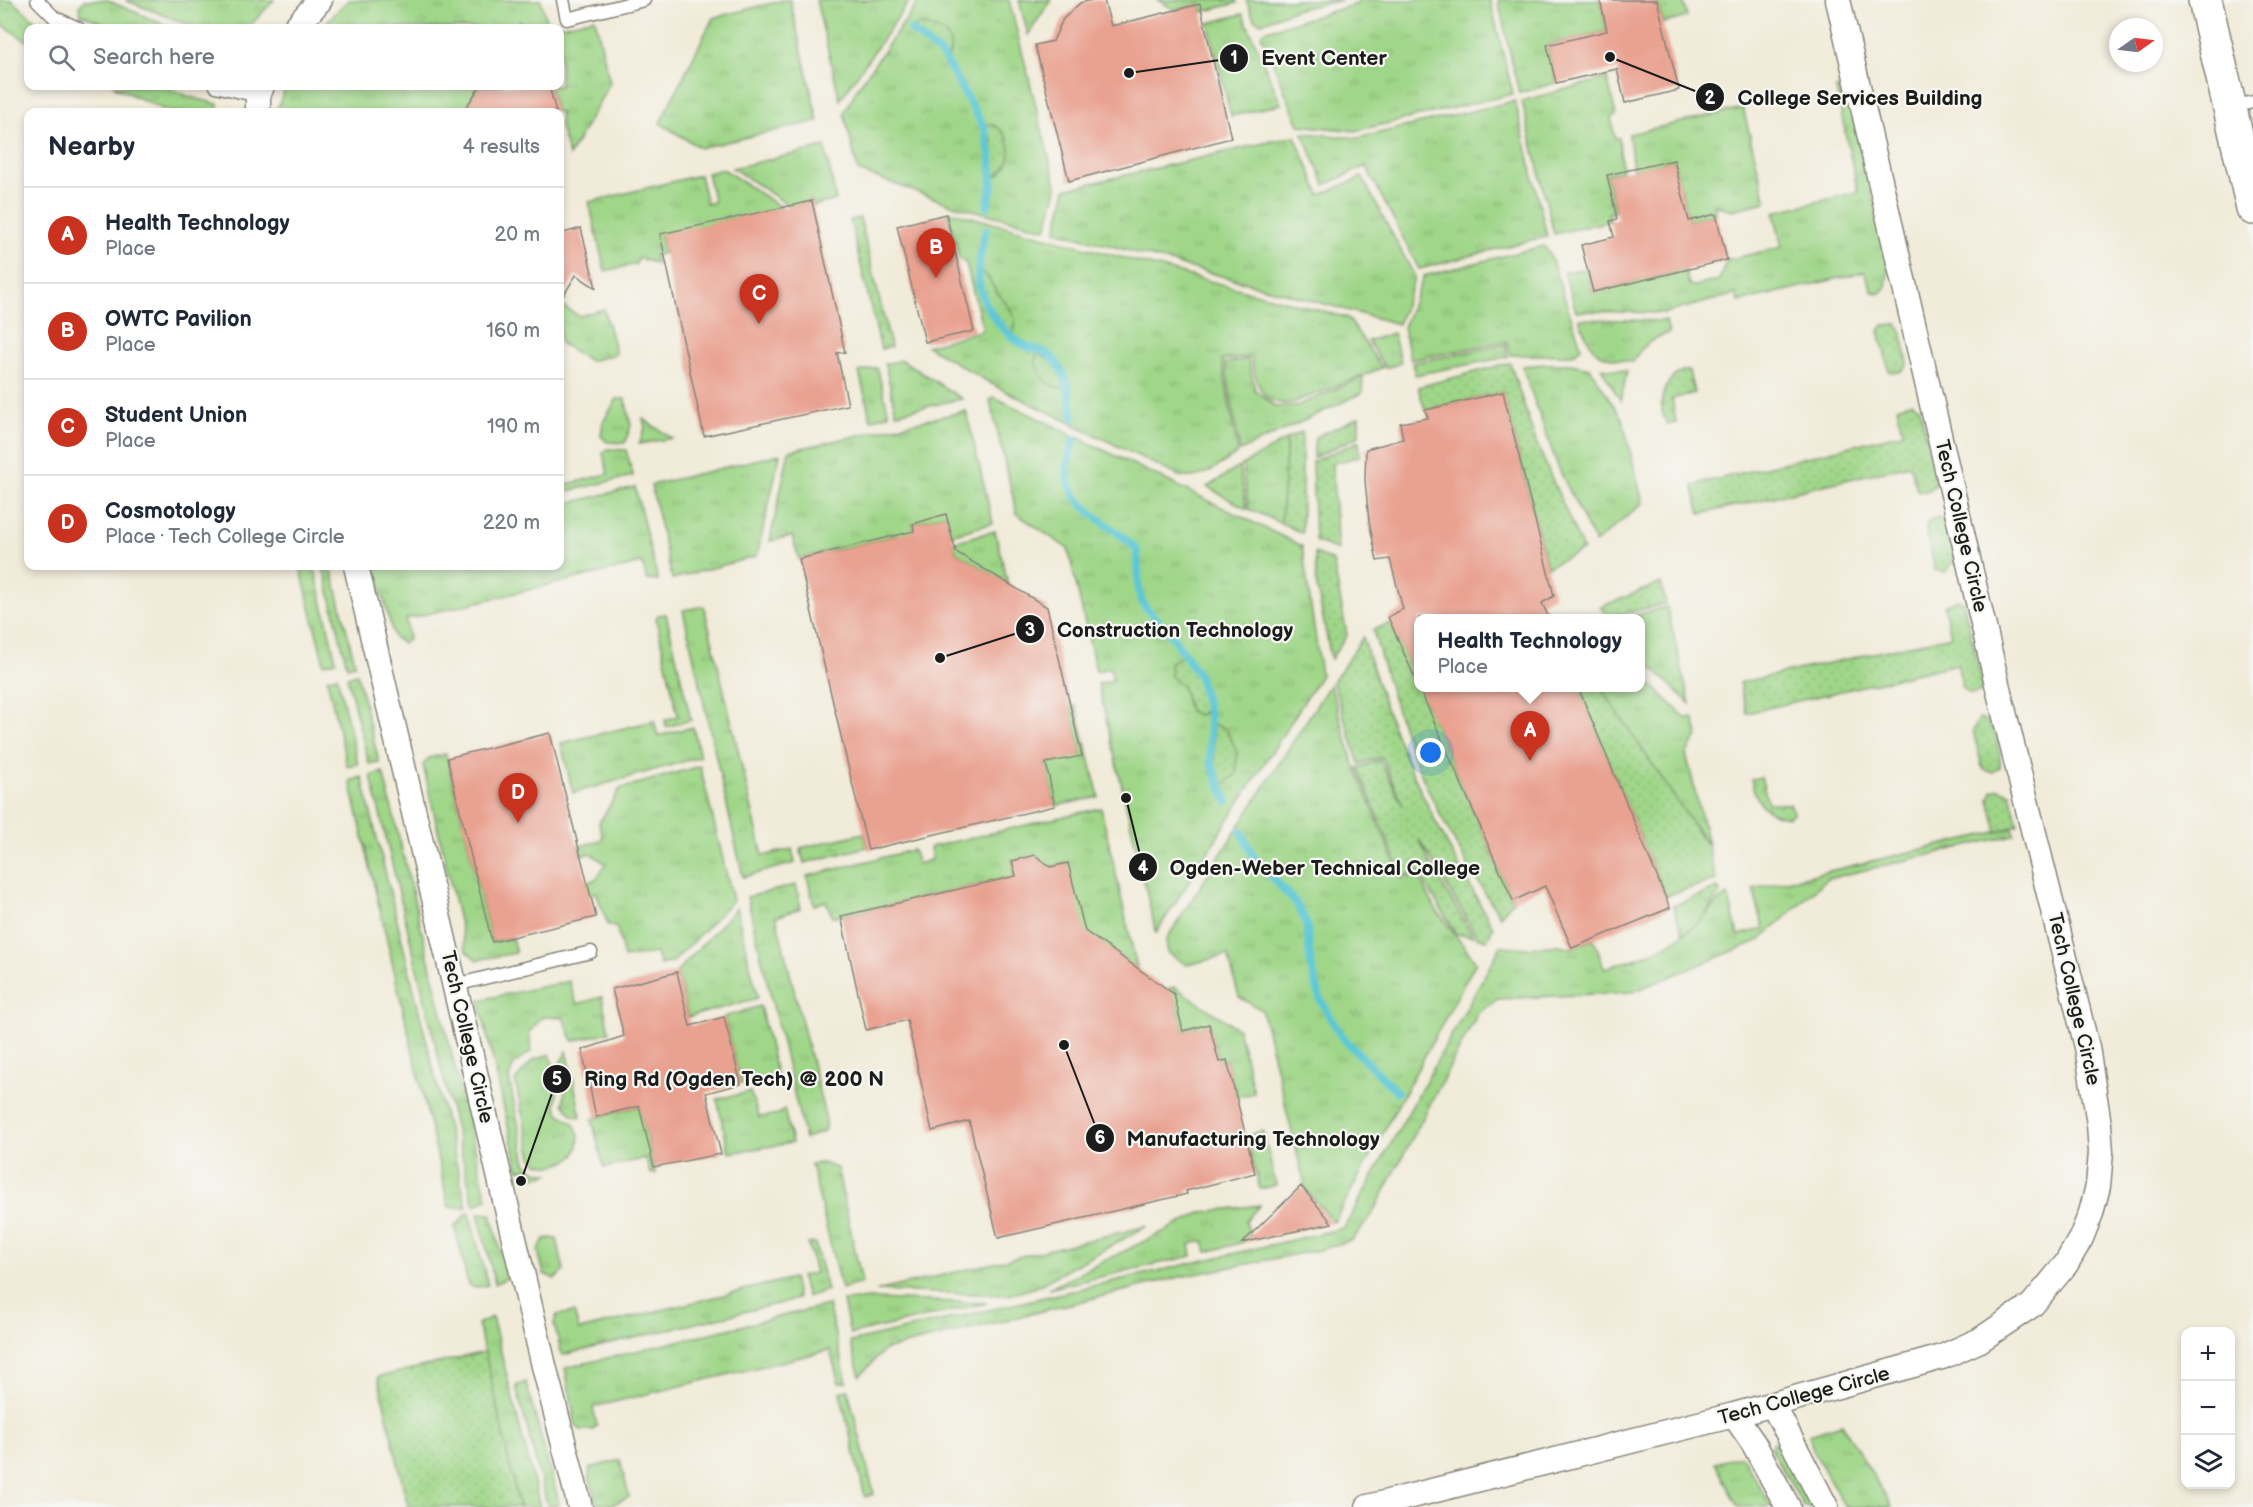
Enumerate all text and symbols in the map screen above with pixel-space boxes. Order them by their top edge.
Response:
north arrow [2109,18,2163,72]
search box [24,24,564,90]
callout: Event Center [1219,39,1399,78]
icon: search [45,41,78,74]
text: Search here [93,44,215,71]
text: Event Center [1261,46,1387,71]
text: 1 [1230,48,1238,69]
callout: College Services Building [1695,78,1994,117]
text: College Services Building [1737,86,1983,111]
text: 2 [1705,88,1716,109]
text: Nearby [48,132,135,163]
text: 4 results [462,135,540,159]
text: Health Technology [105,210,290,237]
text: A [61,223,74,247]
text: 20 m [495,223,540,247]
pin: B [916,228,956,278]
text: Place [105,237,156,261]
pin: C [740,274,778,324]
text: OWTC Pavilion [105,306,252,333]
text: B [60,319,75,343]
text: 160 m [486,319,540,343]
text: Place [105,333,156,357]
text: Student Union [105,402,247,429]
text: C [60,415,75,439]
text: 190 m [487,415,540,439]
text: Place [105,429,156,453]
street label: Tech College Circle [1929,437,1993,615]
text: Cosmotology [105,498,235,525]
text: D [61,511,74,535]
text: 220 m [483,511,540,535]
text: Place · Tech College Circle [105,525,345,549]
callout: Construction Technology [1015,610,1306,649]
popup [1414,614,1645,692]
text: Construction Technology [1057,618,1293,643]
text: 3 [1025,620,1035,641]
text: Health Technology [1437,628,1622,655]
text: Place [1437,655,1488,679]
pin: A [1510,712,1550,761]
your location [1416,738,1445,767]
pin: D [498,774,538,823]
callout: Ogden-Weber Technical College [1128,848,1492,887]
text: Ogden-Weber Technical College [1170,856,1480,881]
text: 4 [1138,858,1149,879]
street label: Tech College Circle [2042,910,2106,1088]
street label: Tech College Circle [435,948,499,1126]
callout: Ring Rd (Ogden Tech) @ 200 N [542,1059,896,1098]
text: Ring Rd (Ogden Tech) @ 200 N [584,1067,884,1092]
text: 5 [552,1069,562,1090]
callout: Manufacturing Technology [1085,1119,1392,1158]
text: Manufacturing Technology [1126,1127,1380,1152]
text: 6 [1095,1128,1106,1149]
map controls [2181,1327,2235,1489]
button: + [2181,1327,2235,1381]
street label: Tech College Circle [1716,1362,1892,1430]
button: − [2181,1381,2235,1435]
button: layers [2181,1435,2235,1489]

